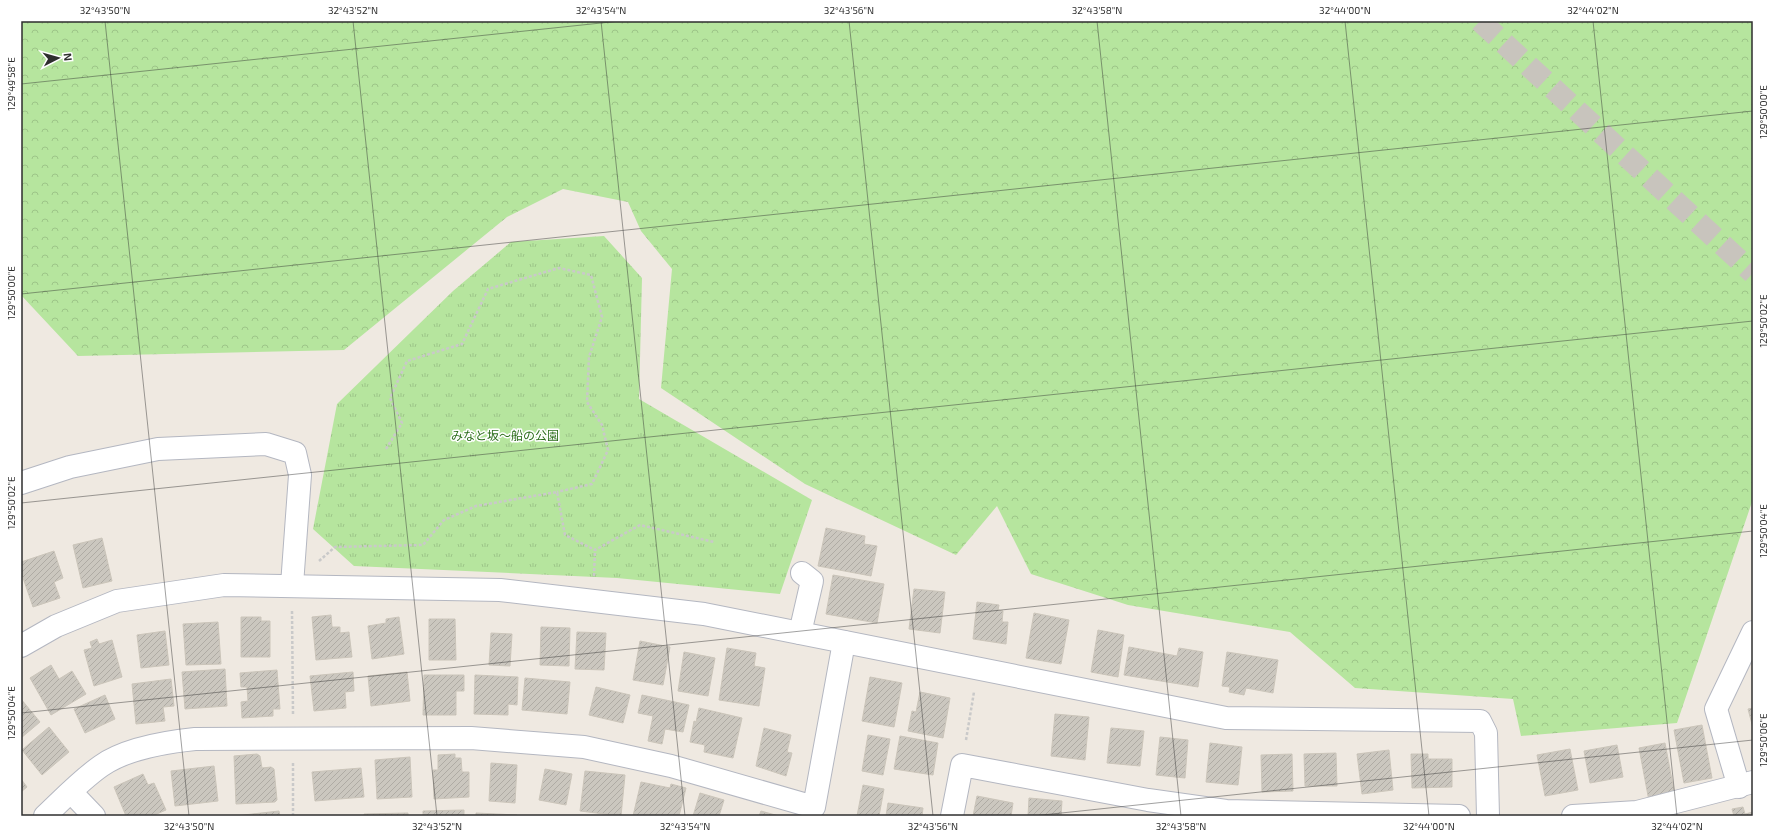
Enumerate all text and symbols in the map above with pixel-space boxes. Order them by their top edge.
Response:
text: 32°43'50"N [80,4,130,16]
text: 32°43'52"N [328,4,378,16]
text: 32°43'54"N [576,4,626,16]
text: 32°43'56"N [824,4,874,16]
text: 32°43'58"N [1072,4,1122,16]
text: 32°44'00"N [1319,4,1371,16]
text: 32°44'02"N [1567,4,1619,16]
north arrow [38,38,78,78]
text: N [62,52,75,62]
text: 129°49'58"E [5,57,17,111]
text: 129°50'00"E [1757,85,1769,139]
text: 129°50'00"E [5,266,17,320]
text: 129°50'02"E [1757,294,1769,348]
park label: みなと坂〜船の公園 [451,428,559,442]
text: 129°50'02"E [5,476,17,530]
text: 129°50'04"E [1757,504,1769,558]
text: 129°50'04"E [5,686,17,740]
text: 129°50'06"E [1757,713,1769,767]
text: 32°43'50"N [164,820,214,832]
text: 32°43'52"N [412,820,462,832]
text: 32°43'54"N [660,820,710,832]
text: 32°43'56"N [908,820,958,832]
text: 32°43'58"N [1156,820,1206,832]
text: 32°44'00"N [1403,820,1455,832]
text: 32°44'02"N [1651,820,1703,832]

